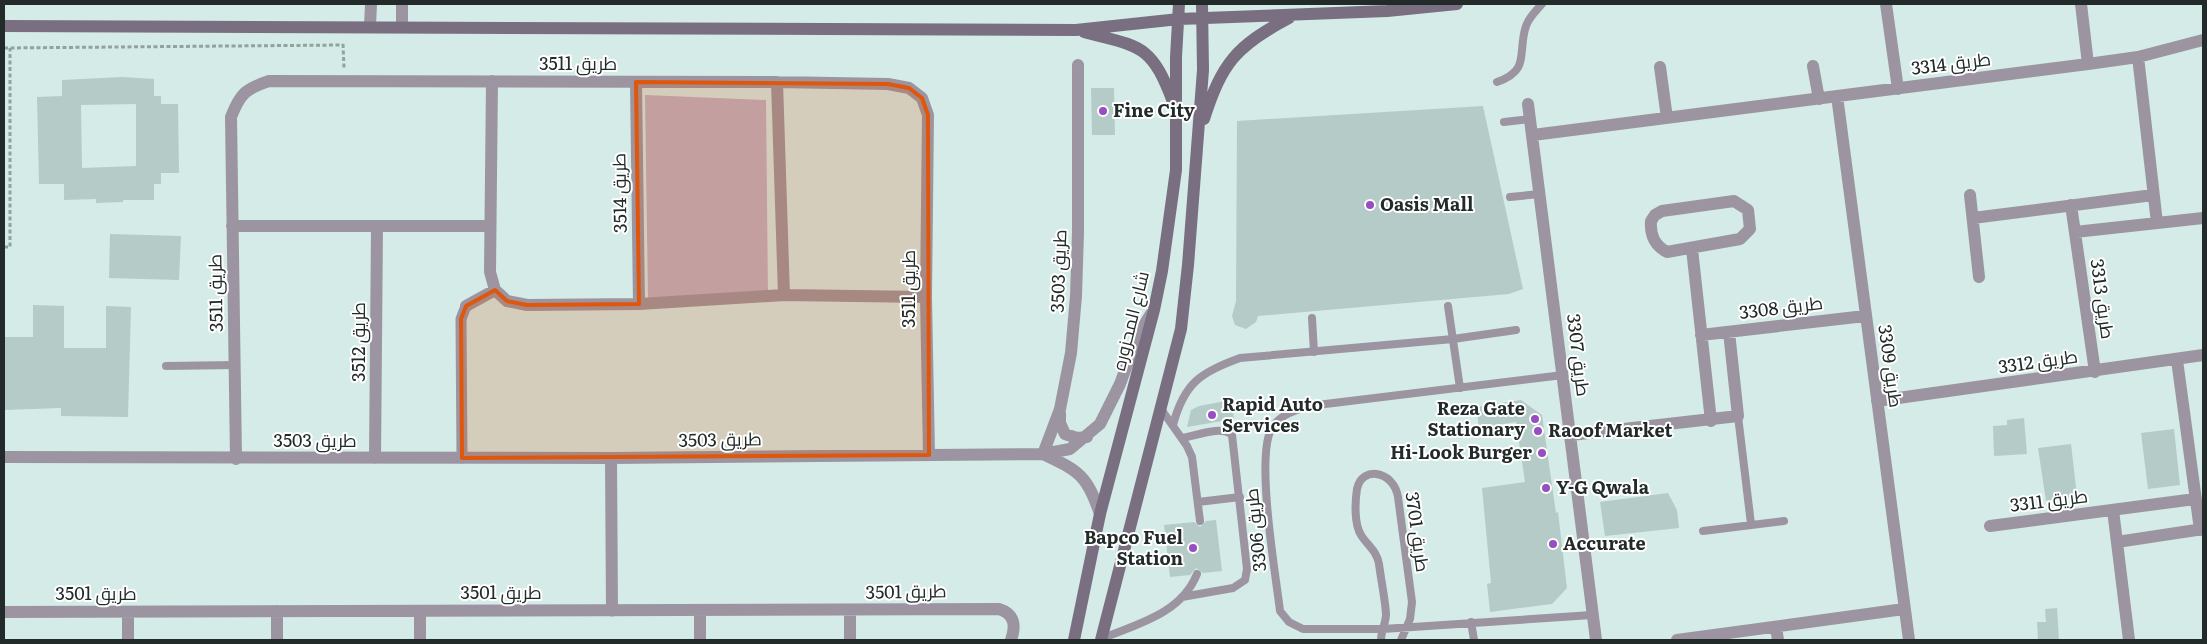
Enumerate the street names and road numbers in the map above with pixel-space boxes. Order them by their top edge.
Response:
street label: طريق 3314 [1909,44,1992,81]
street label: طريق 3511 [539,49,617,76]
street label: طريق 3514 [604,153,633,233]
street label: طريق 3503 [1043,229,1072,313]
street label: طريق 3511 [894,250,921,328]
street label: طريق 3511 [200,254,229,332]
street label: طريق 3313 [2084,257,2122,341]
street label: شارع المحزوره [1104,268,1155,373]
street label: طريق 3308 [1737,288,1824,325]
street label: طريق 3512 [344,302,371,382]
street label: طريق 3307 [1561,312,1598,398]
street label: طريق 3309 [1872,323,1911,409]
street label: طريق 3312 [1996,342,2079,379]
street label: طريق 3503 [678,424,762,453]
street label: طريق 3503 [273,426,357,453]
street label: طريق 3311 [2008,481,2089,518]
street label: طريق 3306 [1237,487,1272,573]
street label: طريق 3701 [1399,490,1437,574]
street label: طريق 3501 [865,576,947,605]
street label: طريق 3501 [460,578,542,605]
street label: طريق 3501 [55,579,137,606]

